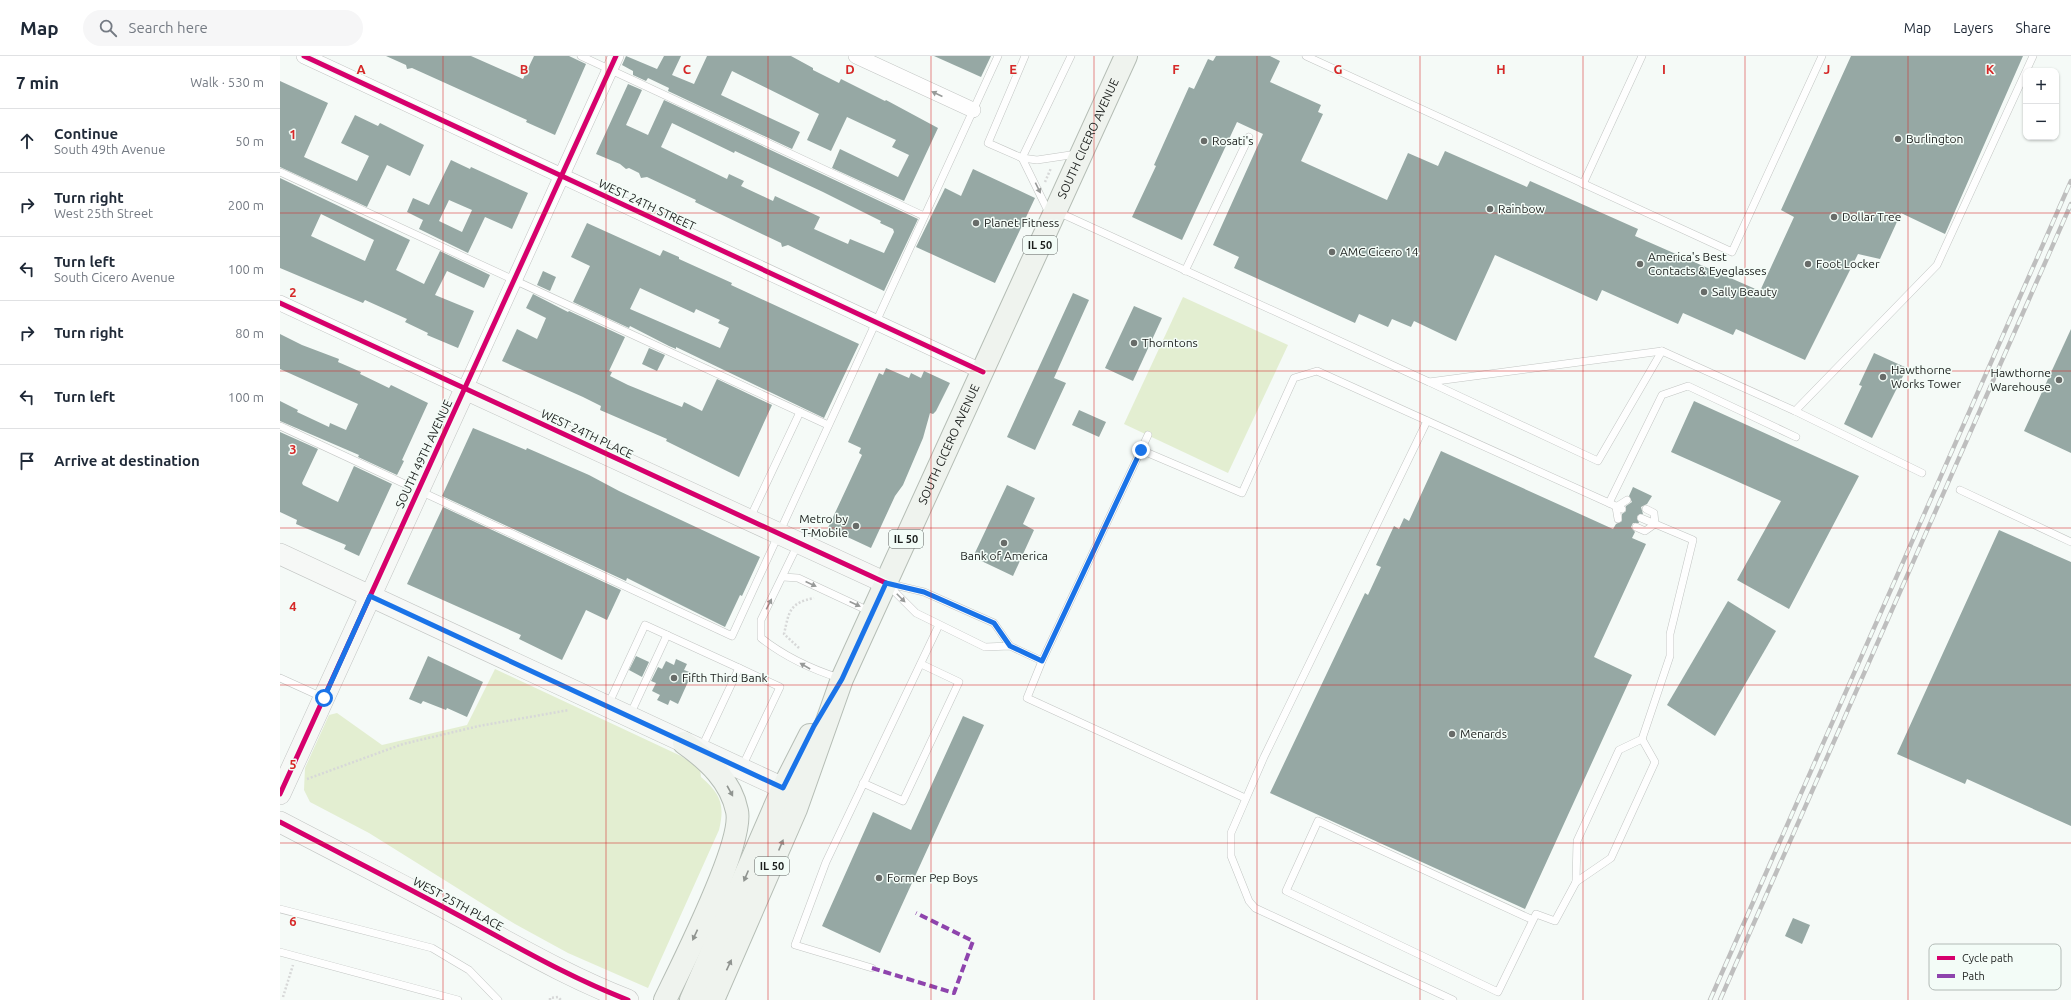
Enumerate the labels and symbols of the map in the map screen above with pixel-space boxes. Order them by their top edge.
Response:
text: A [356,62,366,76]
text: B [520,62,529,76]
text: C [683,62,692,76]
text: D [845,62,855,76]
text: E [1009,62,1017,76]
text: F [1172,62,1180,76]
text: G [1334,62,1343,76]
text: H [1496,62,1506,76]
text: I [1662,62,1666,76]
text: J [1824,62,1830,76]
text: K [1986,62,1995,76]
street label: SOUTH CICERO AVENUE [1055,76,1121,201]
one-way arrow [932,91,943,97]
text: 1 [289,127,297,141]
place label: Burlington [1906,132,1963,145]
place label: Rosati's [1212,134,1254,147]
marker: Burlington [1893,134,1903,144]
marker: Rosati's [1199,136,1209,146]
street label: WEST 24TH STREET [597,176,698,233]
one-way arrow [1035,182,1041,194]
place label: Rainbow [1498,202,1545,215]
marker: Rainbow [1485,204,1495,214]
place label: Dollar Tree [1842,210,1901,223]
marker: Dollar Tree [1829,212,1839,222]
place label: Planet Fitness [984,216,1059,229]
marker: Planet Fitness [971,218,981,228]
road number: IL 50 [1023,236,1057,254]
place label: AMC Cicero 14 [1340,245,1419,258]
marker: AMC Cicero 14 [1327,247,1337,257]
place label: America's Best Contacts & Eyeglasses [1648,250,1766,277]
place label: Foot Locker [1816,257,1880,270]
marker: America's Best Contacts & Eyeglasses [1635,259,1645,269]
marker: Foot Locker [1803,259,1813,269]
text: 2 [289,285,297,299]
place label: Sally Beauty [1712,285,1777,298]
marker: Sally Beauty [1699,287,1709,297]
place label: Thorntons [1142,336,1198,349]
marker: Thorntons [1129,338,1139,348]
place label: Hawthorne Works Tower [1891,363,1962,390]
place label: Hawthorne Warehouse [1990,366,2051,393]
marker: Hawthorne Works Tower [1878,372,1888,382]
marker: Hawthorne Warehouse [2054,375,2064,385]
street label: SOUTH CICERO AVENUE [915,382,982,506]
street label: SOUTH 49TH AVENUE [393,397,454,510]
street label: WEST 24TH PLACE [539,406,636,461]
route end [1132,441,1150,459]
text: 3 [289,442,297,456]
place label: Metro by T-Mobile [799,512,848,539]
marker: Metro by T-Mobile [851,521,861,531]
road number: IL 50 [889,530,923,548]
marker: Bank of America [999,538,1009,548]
place label: Bank of America [960,549,1048,562]
one-way arrow [805,581,816,587]
one-way arrow [896,593,906,603]
text: 4 [289,599,297,613]
one-way arrow [766,599,772,610]
one-way arrow [849,601,861,607]
one-way arrow [799,662,811,669]
place label: Fifth Third Bank [682,671,768,684]
marker: Fifth Third Bank [669,673,679,683]
route start [315,689,333,707]
place label: Menards [1460,727,1507,740]
marker: Menards [1447,729,1457,739]
text: 5 [289,757,297,771]
one-way arrow [726,785,733,797]
one-way arrow [778,839,784,851]
road number: IL 50 [755,857,789,875]
one-way arrow [743,870,749,881]
place label: Former Pep Boys [887,871,978,884]
marker: Former Pep Boys [874,873,884,883]
street label: WEST 25TH PLACE [411,874,506,933]
text: 6 [289,914,297,928]
one-way arrow [692,929,698,940]
legend [1929,944,2061,990]
text: Cycle path [1962,952,2013,964]
one-way arrow [726,959,732,970]
text: Path [1962,970,1985,982]

